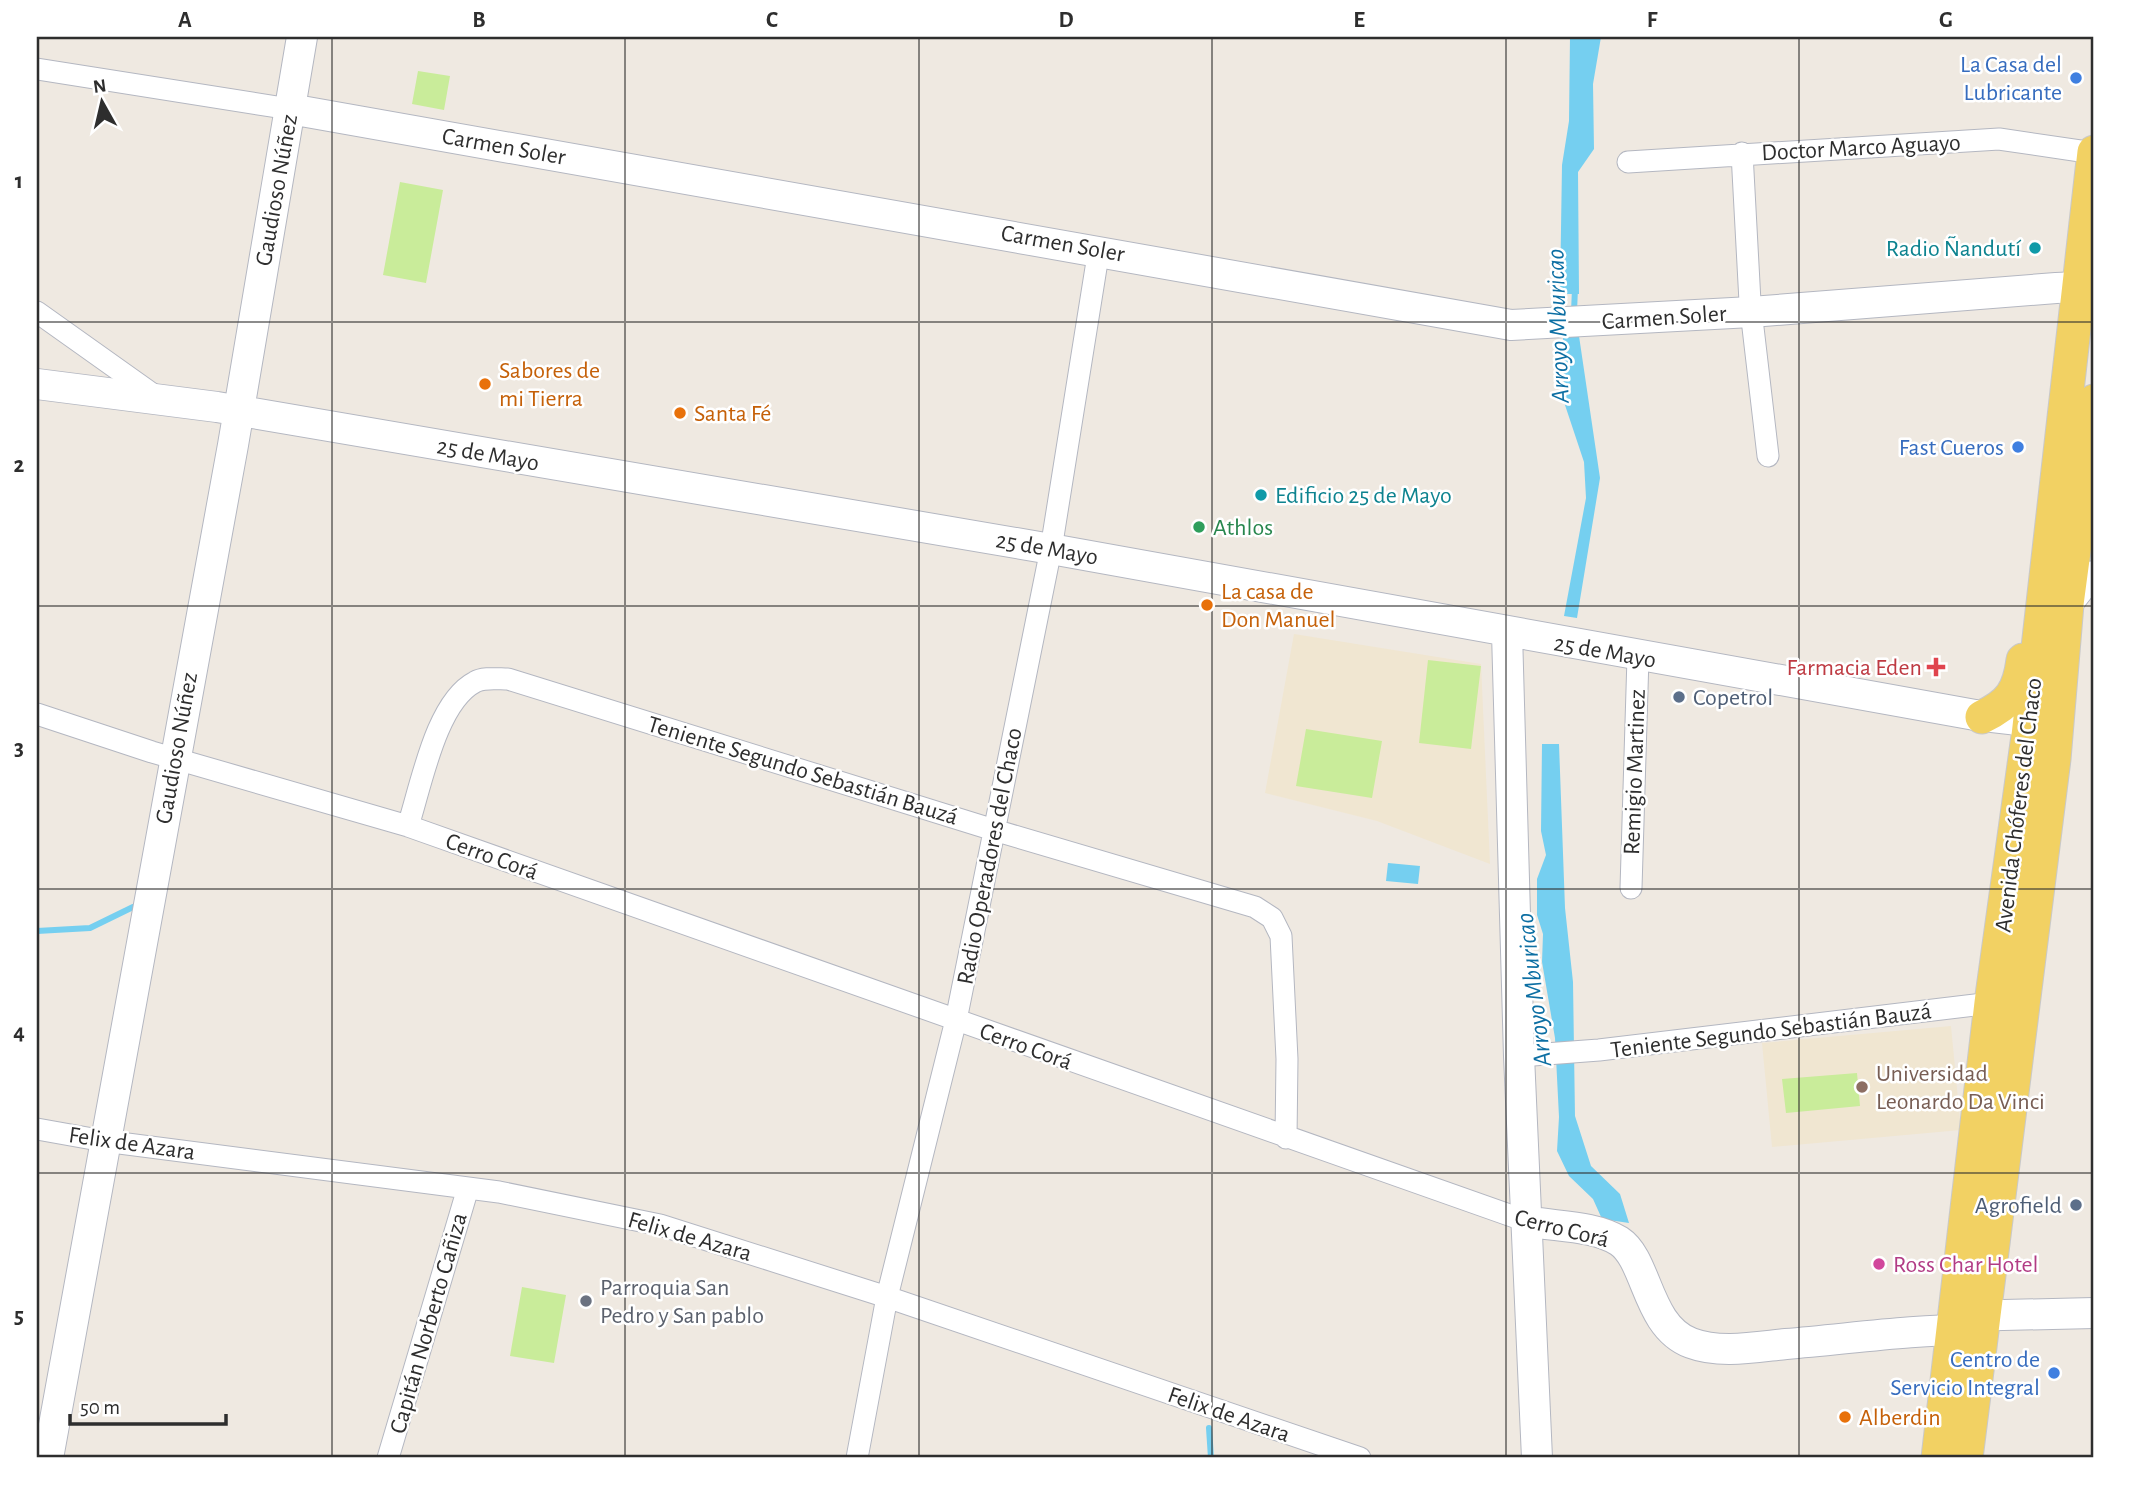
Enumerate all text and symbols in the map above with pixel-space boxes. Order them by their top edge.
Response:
text: A [178,9,192,32]
text: B [472,9,486,32]
text: C [766,9,778,32]
text: D [1058,9,1074,32]
text: E [1353,9,1365,32]
text: F [1647,9,1658,32]
text: G [1939,9,1953,32]
place label: La Casa del Lubricante [1960,53,2062,105]
north arrow [66,66,136,136]
marker: La Casa del Lubricante [2068,70,2084,86]
text: N [92,76,108,97]
street label: Gaudioso Núñez [252,112,302,268]
street label: Carmen Soler [440,124,568,170]
street label: Doctor Marco Aguayo [1761,131,1961,165]
text: 1 [15,170,23,193]
street label: Carmen Soler [999,221,1127,267]
place label: Radio Ñandutí [1886,235,2021,261]
marker: Radio Ñandutí [2027,240,2043,256]
water label: Arroyo Mburicao [1542,248,1574,405]
street label: Carmen Soler [1601,302,1728,334]
place label: Sabores de mi Tierra [499,359,600,411]
marker: Sabores de mi Tierra [477,376,493,392]
place label: Santa Fé [694,402,771,426]
marker: Santa Fé [672,405,688,421]
street label: 25 de Mayo [435,434,541,476]
place label: Fast Cueros [1899,436,2004,460]
marker: Fast Cueros [2010,439,2026,455]
text: 2 [14,454,25,477]
place label: Edificio 25 de Mayo [1275,484,1452,508]
marker: Edificio 25 de Mayo [1253,487,1269,503]
place label: Athlos [1213,516,1273,540]
marker: Athlos [1191,519,1207,535]
street label: 25 de Mayo [994,528,1100,570]
place label: La casa de Don Manuel [1221,580,1336,632]
marker: La casa de Don Manuel [1199,597,1215,613]
street label: 25 de Mayo [1552,631,1658,673]
place label: Farmacia Eden [1786,656,1922,680]
marker: Farmacia Eden [1928,659,1944,675]
street label: Gaudioso Núñez [152,670,202,826]
street label: Avenida Chóferes del Chaco [1991,677,2047,934]
place label: Copetrol [1693,686,1773,710]
street label: Remigio Martinez [1620,689,1650,855]
marker: Copetrol [1671,689,1687,705]
street label: Teniente Segundo Sebastián Bauzá [645,712,961,830]
street label: Radio Operadores del Chaco [953,726,1027,987]
text: 3 [14,737,24,760]
street label: Cerro Corá [442,829,541,885]
water label: Arroyo Mburicao [1512,912,1556,1069]
street label: Teniente Segundo Sebastián Bauzá [1609,999,1933,1063]
street label: Cerro Corá [976,1019,1075,1075]
text: 4 [13,1021,25,1044]
place label: Universidad Leonardo Da Vinci [1876,1062,2045,1114]
marker: Universidad Leonardo Da Vinci [1854,1079,1870,1095]
street label: Felix de Azara [67,1123,197,1165]
place label: Agrofield [1975,1194,2062,1218]
marker: Agrofield [2068,1197,2084,1213]
street label: Cerro Corá [1512,1206,1611,1252]
street label: Felix de Azara [625,1208,754,1266]
street label: Capitán Norberto Cañiza [386,1210,472,1436]
place label: Ross Char Hotel [1893,1253,2039,1277]
marker: Ross Char Hotel [1871,1256,1887,1272]
place label: Parroquia San Pedro y San pablo [600,1276,764,1328]
marker: Parroquia San Pedro y San pablo [578,1293,594,1309]
text: 5 [14,1305,24,1328]
place label: Centro de Servicio Integral [1890,1348,2040,1400]
marker: Centro de Servicio Integral [2046,1365,2062,1381]
scale bar [70,1383,226,1427]
street label: Felix de Azara [1165,1383,1293,1447]
text: 50 m [80,1397,120,1418]
place label: Alberdin [1859,1406,1941,1430]
marker: Alberdin [1837,1409,1853,1425]

